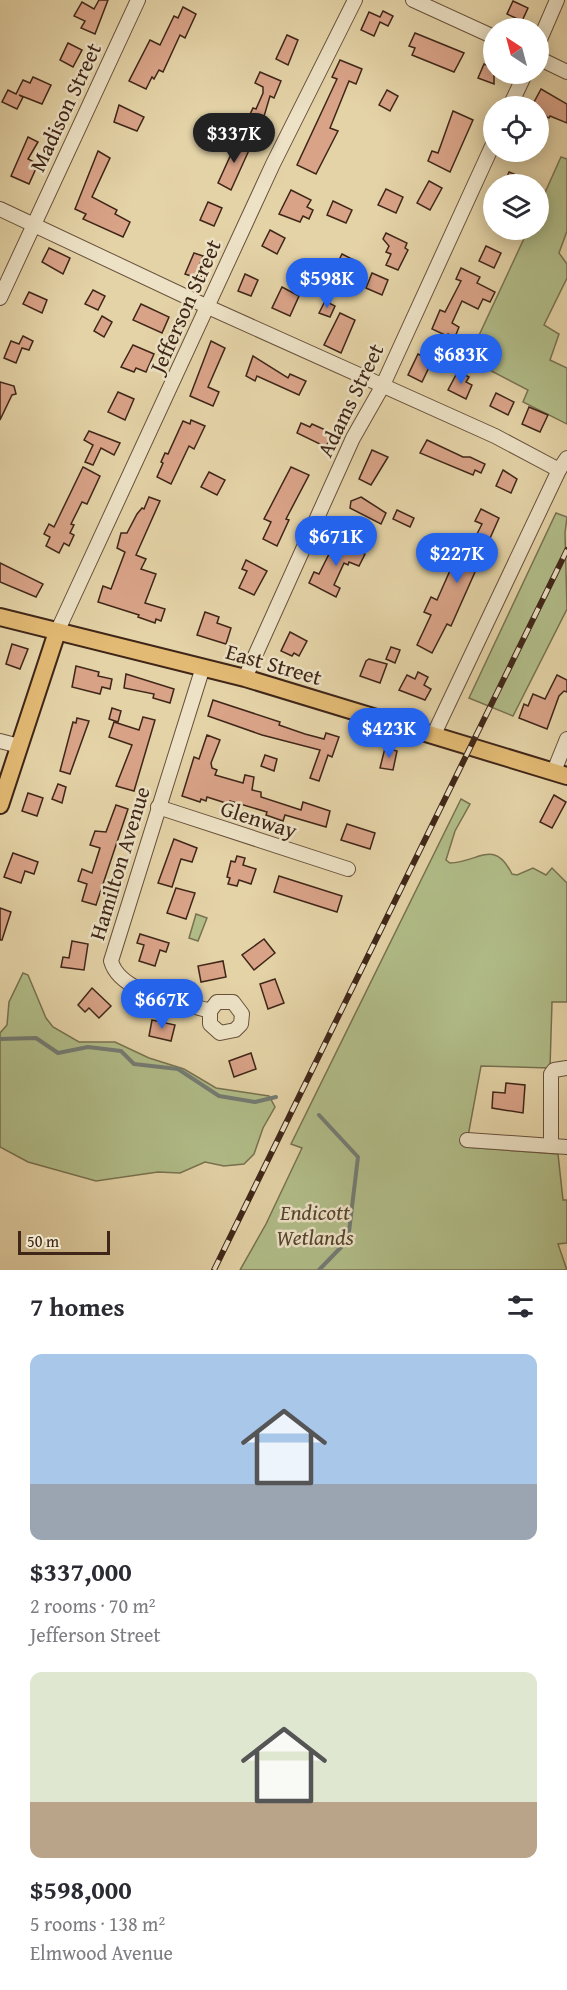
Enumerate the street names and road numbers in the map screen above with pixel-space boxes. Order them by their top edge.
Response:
street label: Madison Street [21,37,109,177]
street label: Jefferson Street [140,234,229,381]
street label: Adams Street [309,338,391,462]
street label: East Street [222,635,326,693]
street label: Hamilton Avenue [80,782,158,944]
street label: Glenway [217,792,301,846]

